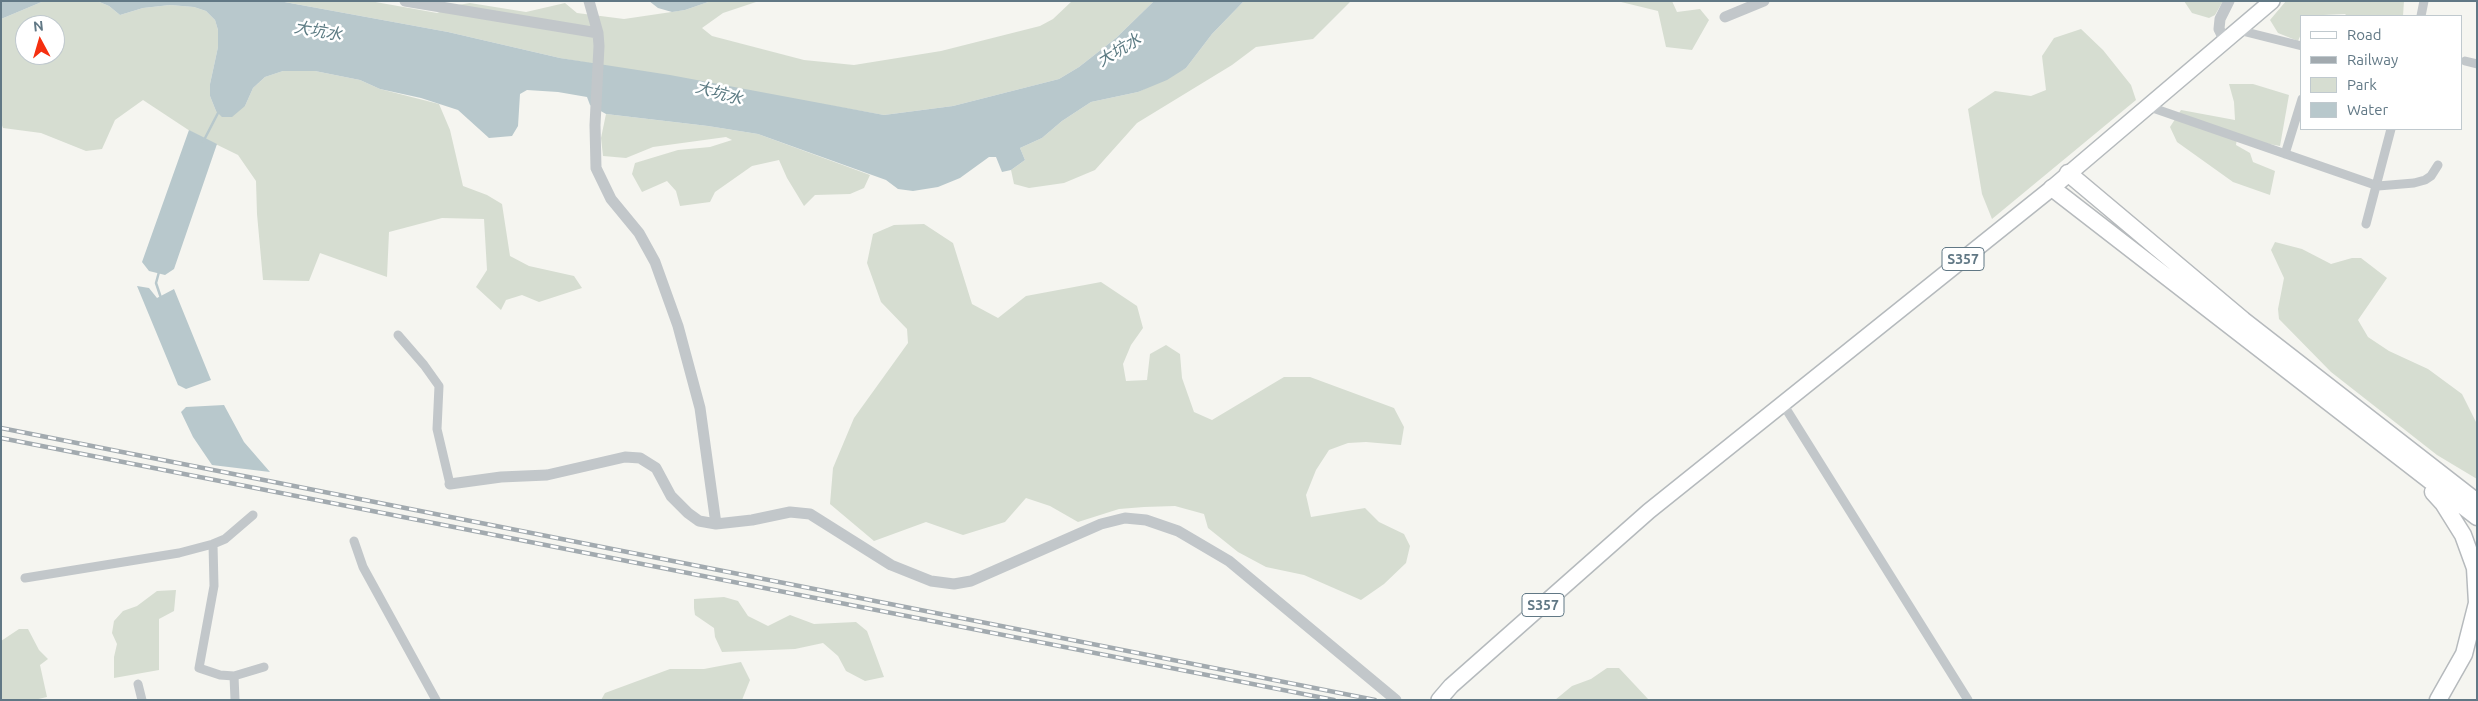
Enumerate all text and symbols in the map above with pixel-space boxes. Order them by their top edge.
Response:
north arrow [15,15,65,65]
legend [2300,15,2463,130]
water label: 大坑水 [293,17,343,45]
text: N [32,18,45,35]
text: Road [2347,26,2382,43]
water label: 大坑水 [1093,29,1145,71]
text: Railway [2347,51,2398,68]
text: Park [2347,76,2377,93]
water label: 大坑水 [693,77,745,109]
text: Water [2347,101,2388,118]
road number: S357 [1942,248,1984,270]
road number: S357 [1522,594,1564,616]

